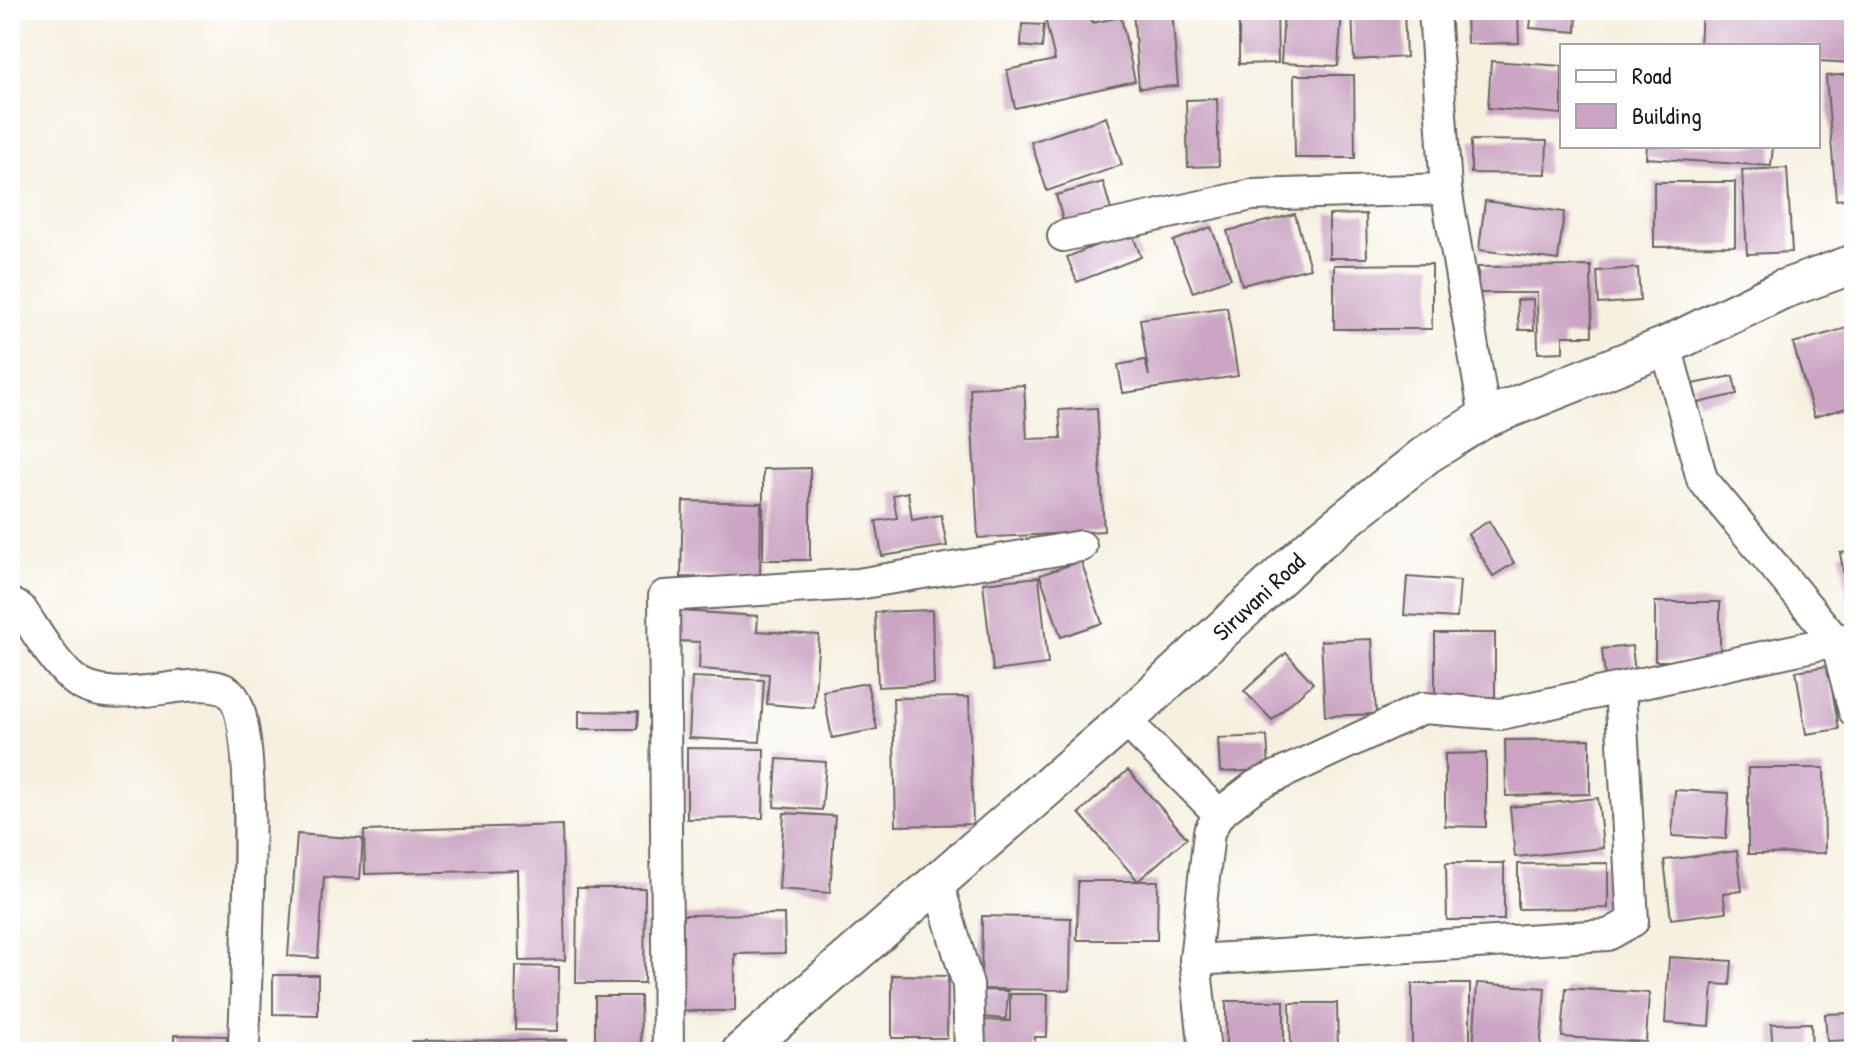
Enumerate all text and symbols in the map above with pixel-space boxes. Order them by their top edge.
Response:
legend [1560,44,1820,148]
text: Road [1632,59,1671,91]
text: Building [1632,99,1702,131]
street label: Siruvani Road [1205,545,1311,647]

